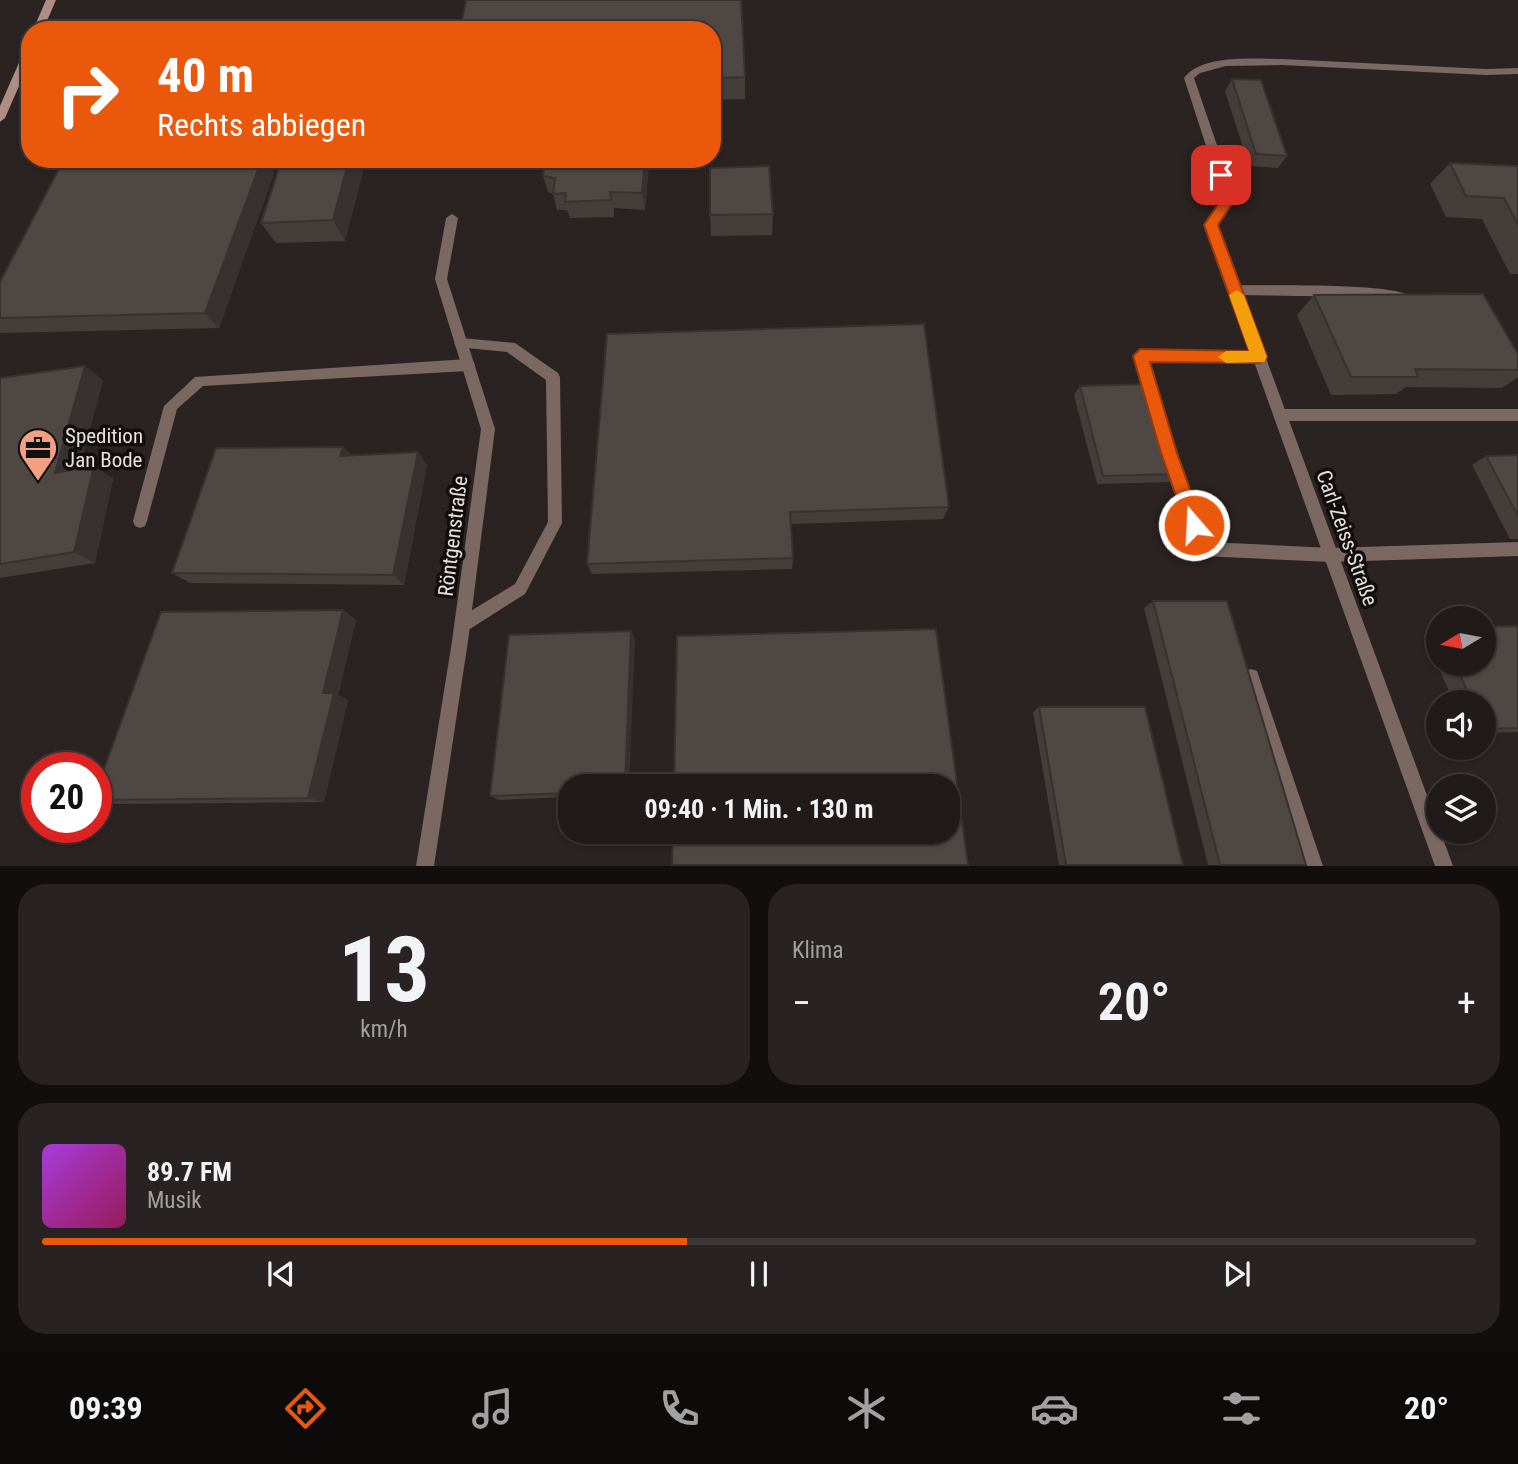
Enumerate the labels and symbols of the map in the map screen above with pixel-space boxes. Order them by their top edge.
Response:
pin [1191,145,1251,205]
place label: Spedition Jan Bode [65,424,143,472]
office icon: Spedition Jan Bode [17,427,59,482]
street label: Carl-Zeiss-Straße [1311,467,1383,609]
street label: Röntgenstraße [434,474,472,598]
position arrow [1157,488,1231,562]
north arrow [1426,606,1496,676]
speed limit sign: 20 [21,752,112,843]

